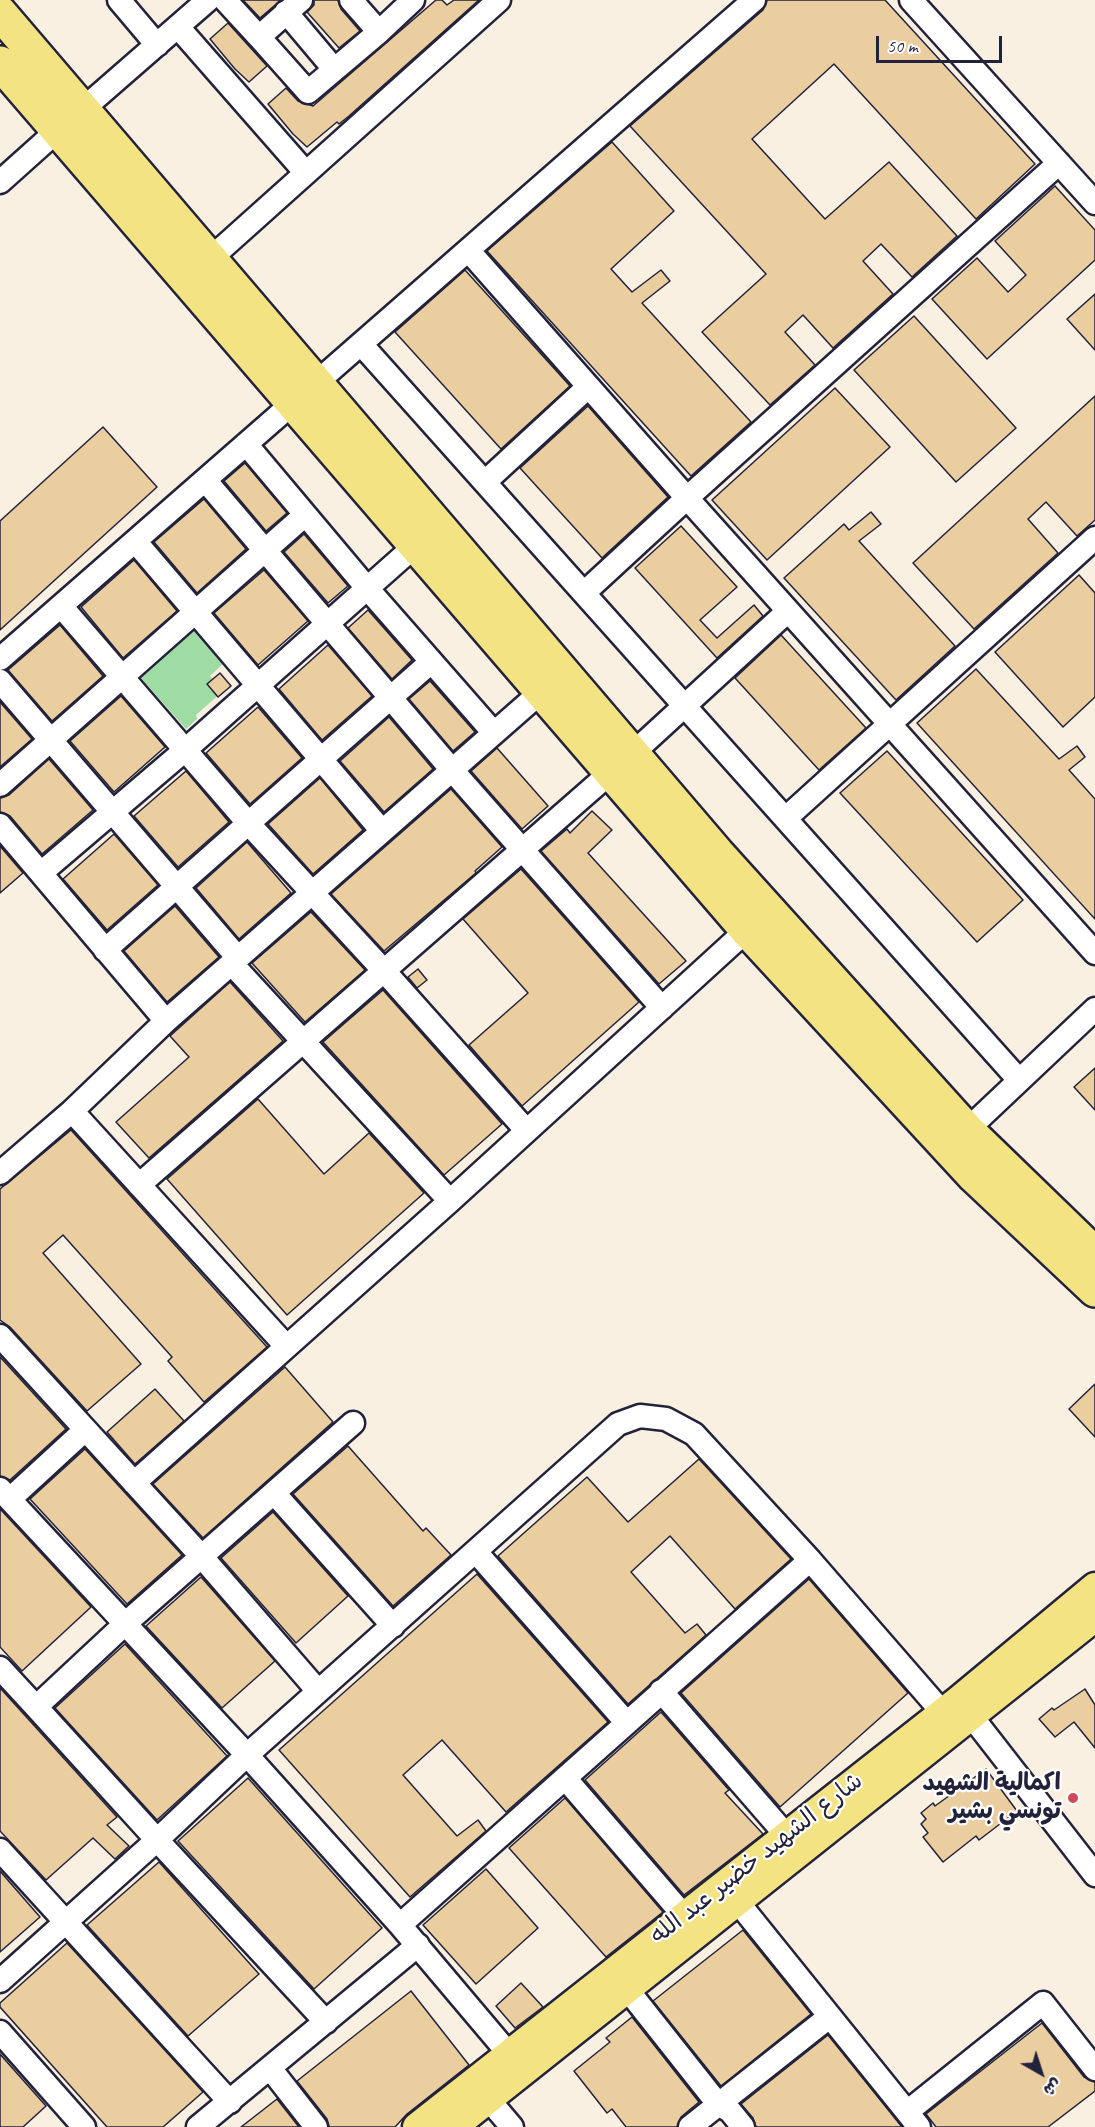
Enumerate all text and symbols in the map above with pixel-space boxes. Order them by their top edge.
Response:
scale bar [879,24,1005,62]
text: 50 m [887,35,918,57]
street label: شارع الشهيد خضير عبد الله [645,1767,869,1951]
place label: اكمالية الشهيد تونسي بشير [923,1770,1061,1826]
marker: اكمالية الشهيد تونسي بشير [1066,1791,1080,1805]
north arrow [1011,2043,1071,2103]
text: ش [1039,2074,1065,2100]

